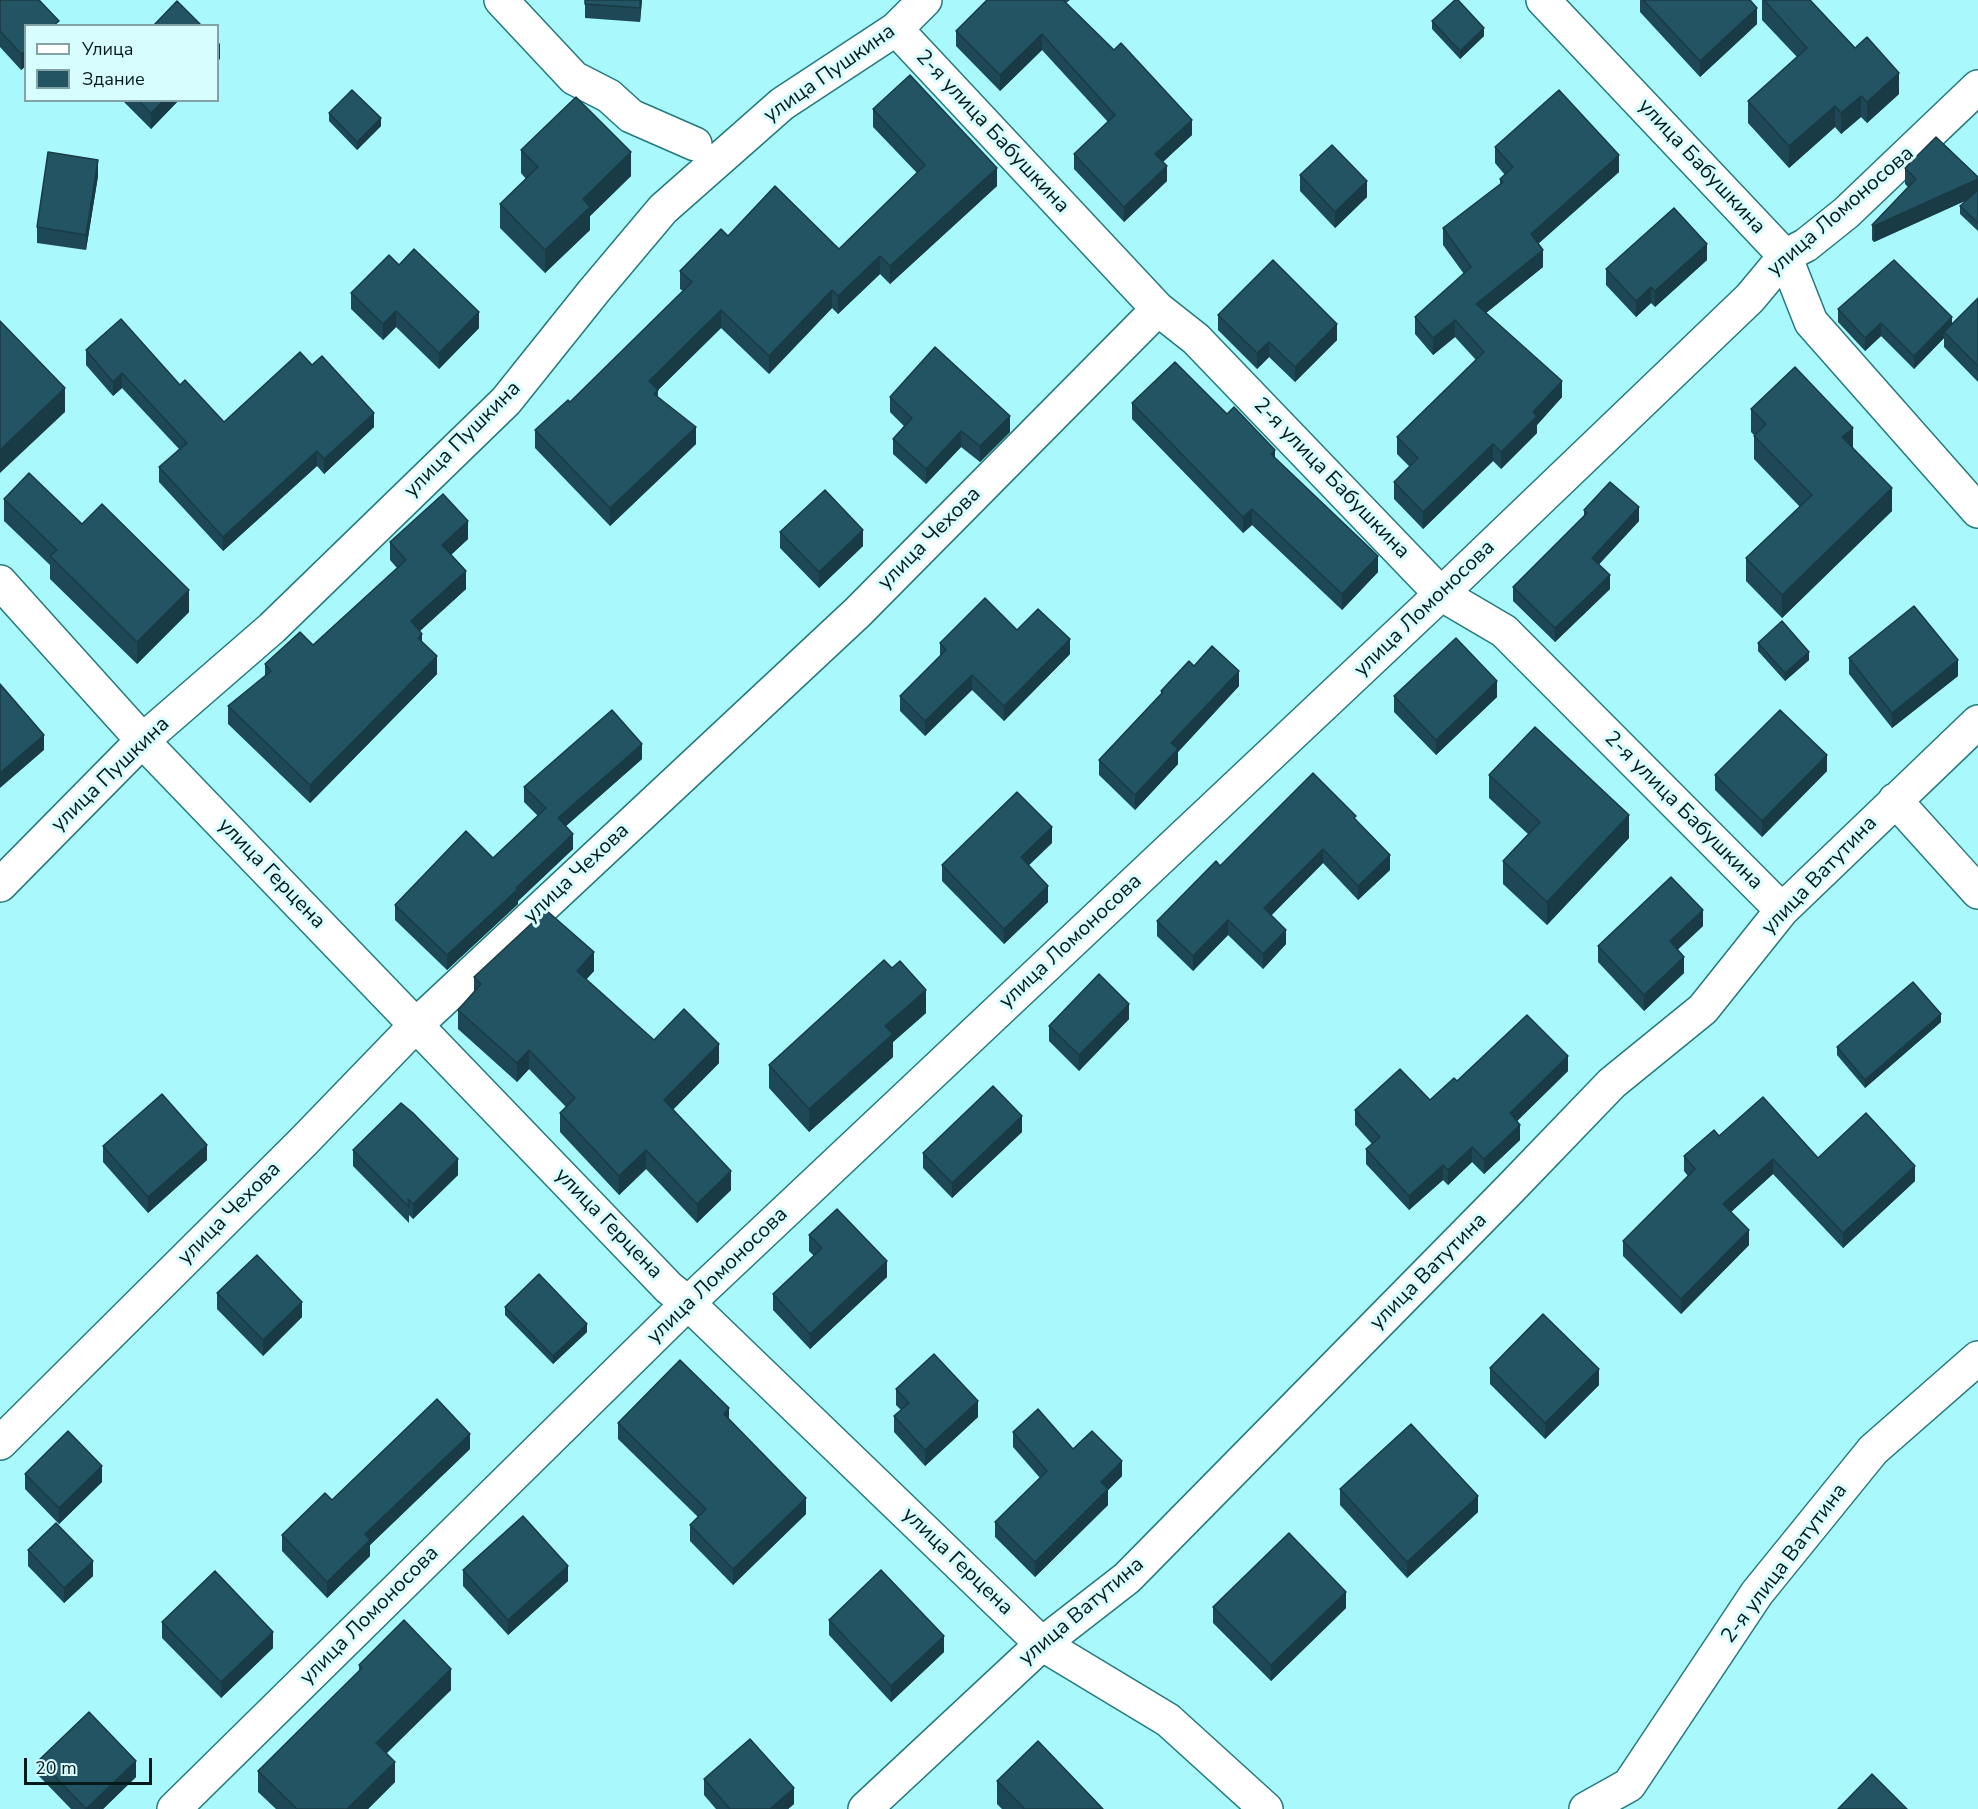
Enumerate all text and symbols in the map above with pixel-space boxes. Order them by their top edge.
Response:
street label: улица Пушкина [759,19,901,129]
legend [24,24,219,102]
text: Улица [82,37,133,61]
street label: 2-я улица Бабушкина [910,45,1074,219]
text: Здание [82,67,145,91]
street label: улица Бабушкина [1632,94,1770,240]
street label: улица Ломоносова [1763,141,1919,283]
street label: улица Пушкина [399,376,527,504]
street label: 2-я улица Бабушкина [1248,393,1414,565]
street label: улица Чехова [873,482,987,596]
street label: улица Ломоносова [1349,535,1501,683]
street label: улица Пушкина [47,712,175,838]
street label: 2-я улица Бабушкина [1598,726,1768,896]
street label: улица Ватутина [1757,811,1883,941]
street label: улица Герцена [212,813,330,935]
street label: улица Чехова [519,819,635,929]
street label: улица Ломоносова [994,869,1148,1015]
street label: улица Чехова [173,1157,287,1271]
street label: улица Герцена [549,1163,667,1285]
street label: улица Ломоносова [642,1202,794,1350]
street label: улица Ватутина [1365,1208,1493,1336]
street label: 2-я улица Ватутина [1717,1479,1853,1649]
street label: улица Герцена [896,1503,1018,1621]
street label: улица Ломоносова [295,1541,445,1691]
street label: улица Ватутина [1014,1552,1150,1672]
scale bar [27,1746,154,1784]
text: 20 m [35,1756,77,1780]

